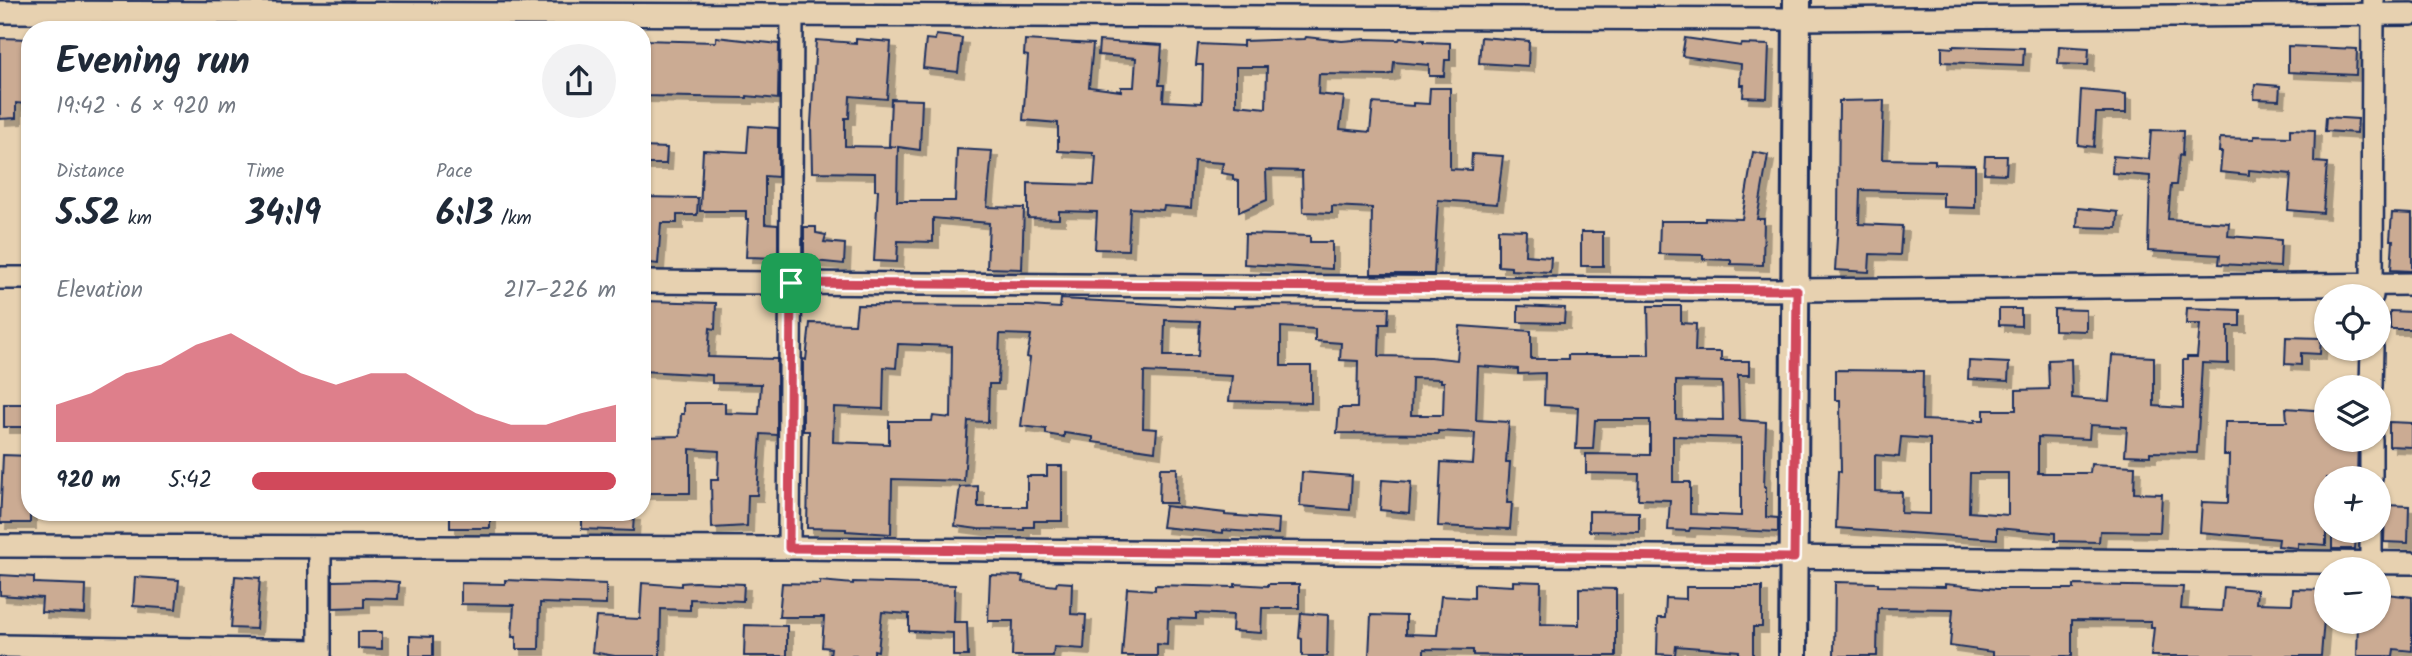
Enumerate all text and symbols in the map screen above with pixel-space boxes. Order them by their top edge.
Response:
text: Evening run [56,33,250,93]
button: share [542,44,616,118]
text: 19:42 · 6 × 920 m [56,89,236,125]
text: Distance [56,157,124,187]
text: Time [246,157,284,187]
text: Pace [436,157,472,187]
text: 5.52 [56,187,120,243]
text: 34:19 [246,187,321,243]
text: 6:13 [436,187,493,243]
text: km [120,204,152,234]
text: /km [493,204,532,234]
pin [761,253,821,313]
icon: arrive [772,264,810,302]
text: Elevation [56,273,143,309]
text: 217–226 m [504,273,616,309]
map controls [2314,284,2391,634]
button: locate [2314,284,2391,361]
button: layers [2314,375,2391,452]
text: 920 m [56,463,121,499]
text: 5:42 [168,463,212,499]
button: + [2314,466,2391,543]
button: − [2314,557,2391,634]

